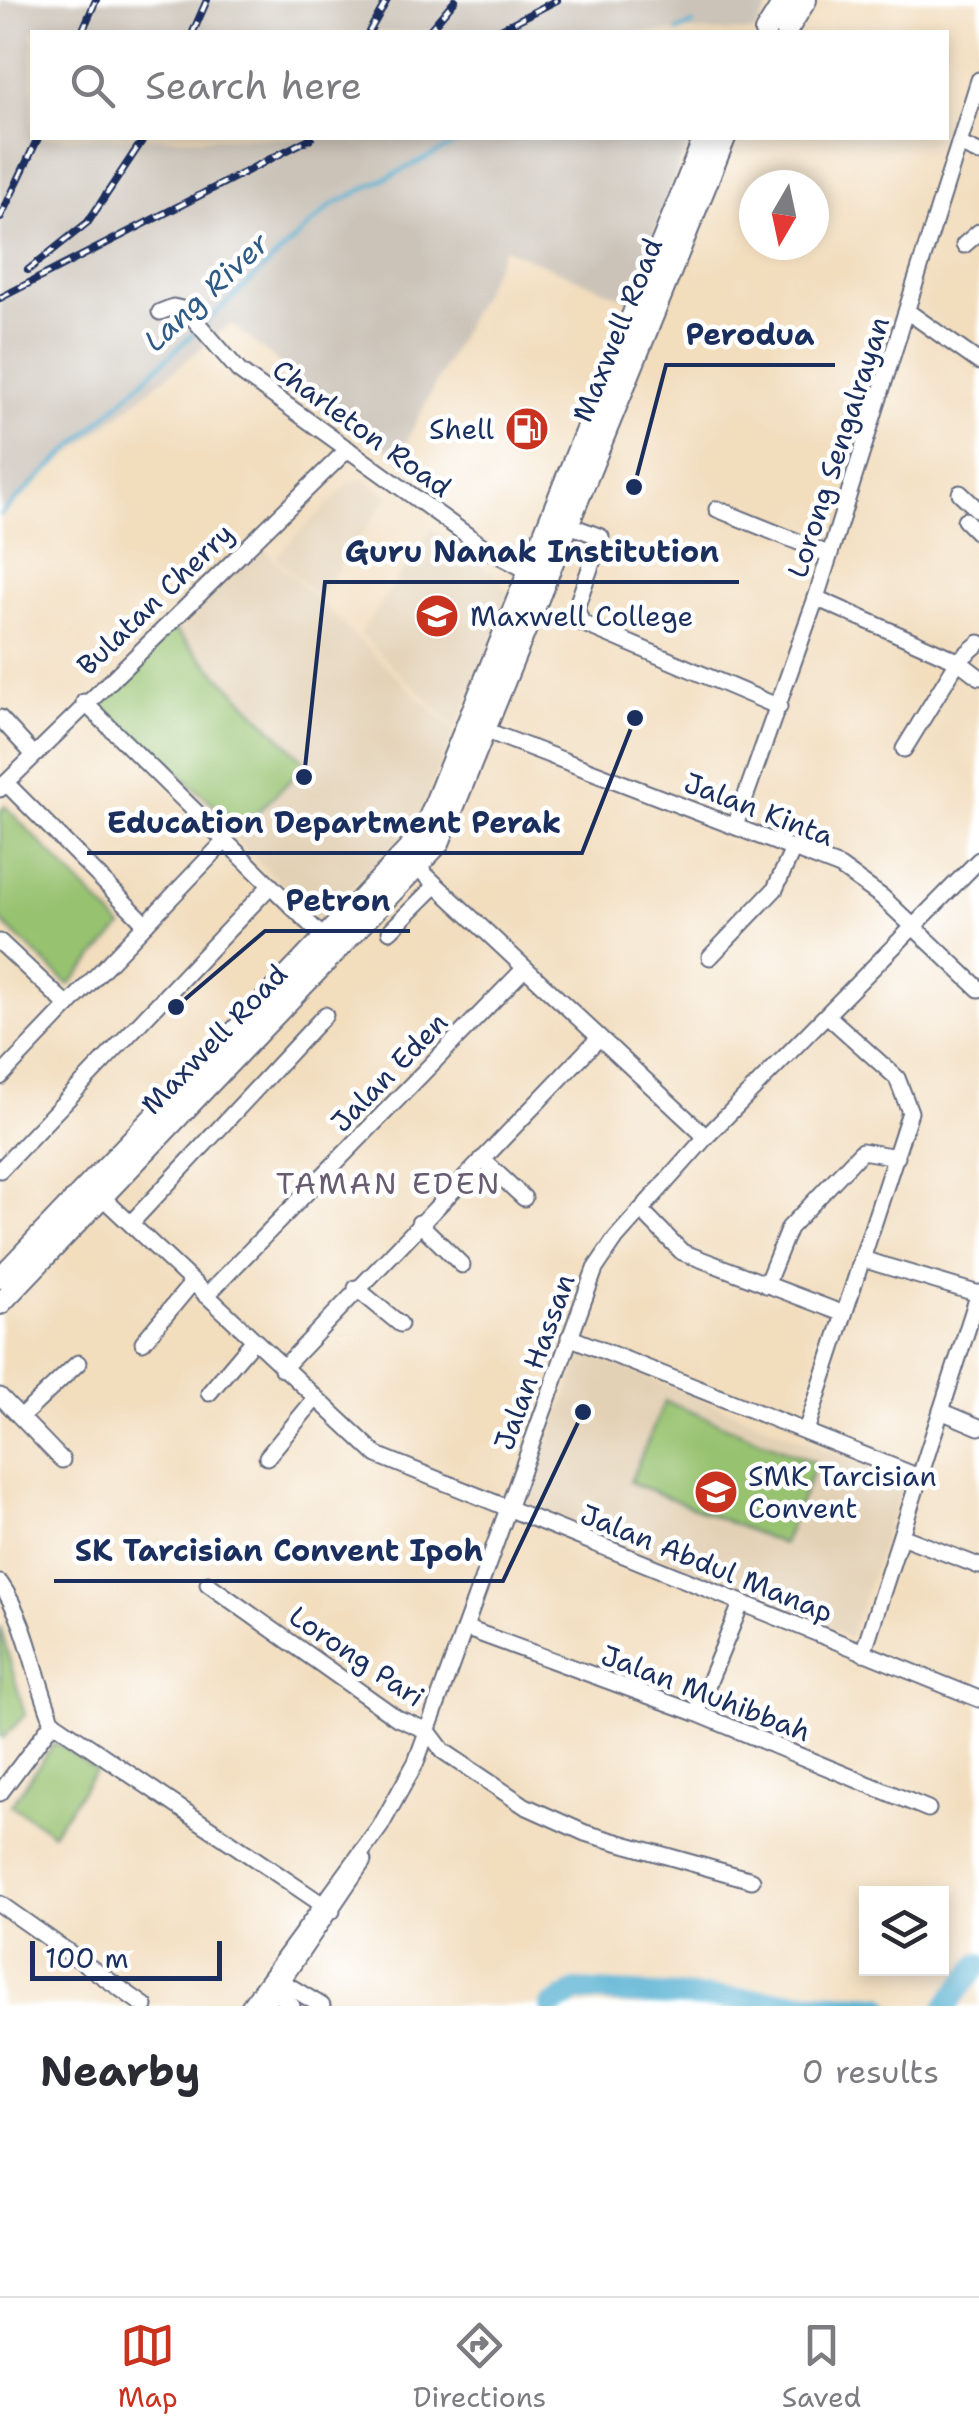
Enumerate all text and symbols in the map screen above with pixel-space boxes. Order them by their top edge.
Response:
search box [30,30,949,140]
icon: search [65,58,120,113]
text: Search here [145,60,362,111]
north arrow [739,170,829,260]
water label: Lang River [134,223,278,361]
street label: Maxwell Road [563,232,671,428]
callout: Perodua [666,305,835,365]
street label: Lorong Sengalrayan [778,312,898,582]
text: Perodua [685,314,815,355]
street label: Charleton Road [265,350,459,506]
fuel station icon: Shell [504,406,550,452]
place label: Shell [429,410,495,448]
street label: Bulatan Cherry [68,514,242,684]
callout: Guru Nanak Institution [325,522,739,582]
text: Guru Nanak Institution [345,531,719,572]
school or university icon: Maxwell College [414,593,460,639]
place label: Maxwell College [470,597,693,635]
street label: Jalan Kinta [679,763,839,855]
callout: Education Department Perak [87,793,582,853]
text: Education Department Perak [107,802,561,843]
callout: Petron [265,871,410,931]
text: Petron [286,880,391,921]
street label: Maxwell Road [132,956,296,1122]
street label: Jalan Eden [322,1004,456,1140]
district label: TAMAN EDEN [276,1163,502,1204]
street label: Jalan Hassan [484,1269,584,1455]
place label: SMK Tarcisian Convent [748,1457,937,1527]
school or university icon: SMK Tarcisian Convent [693,1469,739,1515]
street label: Jalan Abdul Manap [575,1495,839,1631]
callout: SK Tarcisian Convent Ipoh [54,1521,503,1581]
text: SK Tarcisian Convent Ipoh [75,1530,483,1571]
street label: Lorong Pari [282,1597,432,1715]
street label: Jalan Muhibbah [596,1636,816,1750]
map controls [859,1886,949,1976]
button: layers [859,1886,949,1976]
scale bar [30,1936,222,1980]
text: 100 m [45,1939,129,1977]
text: Nearby [40,2043,200,2099]
text: 0 results [802,2050,939,2093]
tab: Map [118,2318,178,2416]
tab: Directions [413,2318,546,2416]
tab: Saved [782,2318,861,2416]

